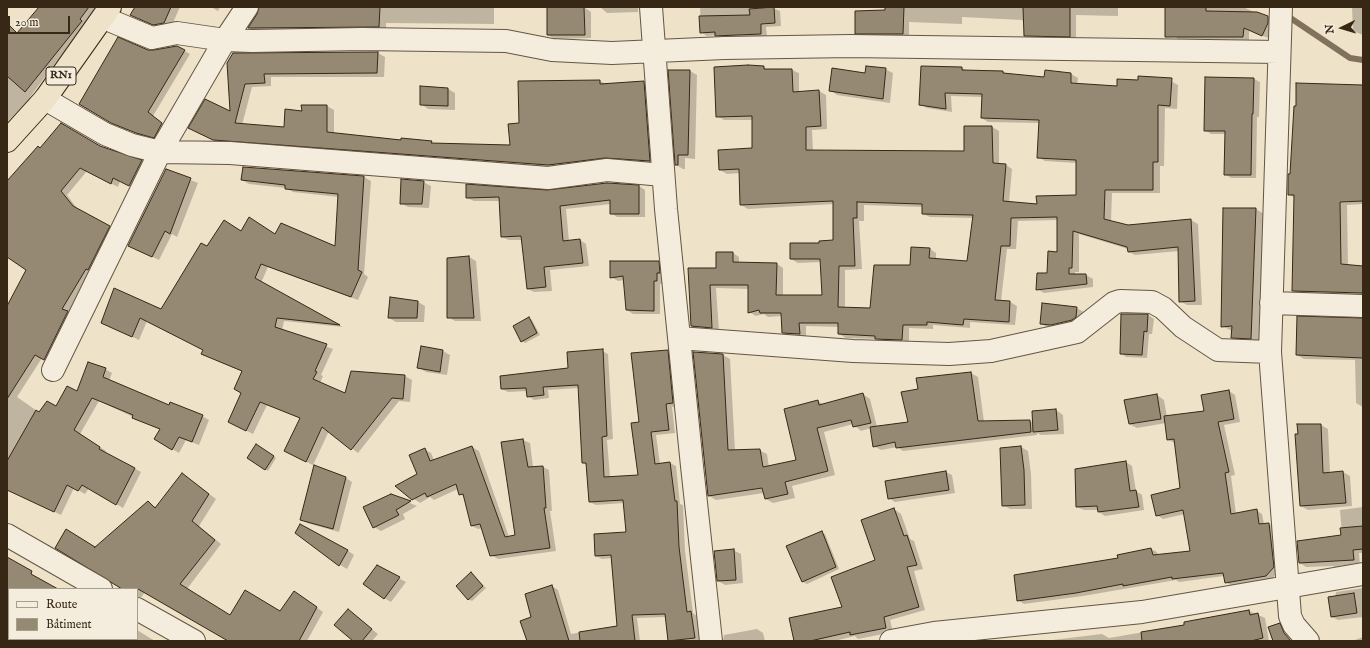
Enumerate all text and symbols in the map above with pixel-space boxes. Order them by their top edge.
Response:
scale bar [10,8,72,34]
north arrow [1322,8,1362,48]
text: 20 m [15,15,38,30]
text: N [1323,24,1337,34]
road number: RN1 [46,67,76,85]
legend [8,588,138,640]
text: Route [46,597,77,612]
text: Bâtiment [46,617,92,632]

